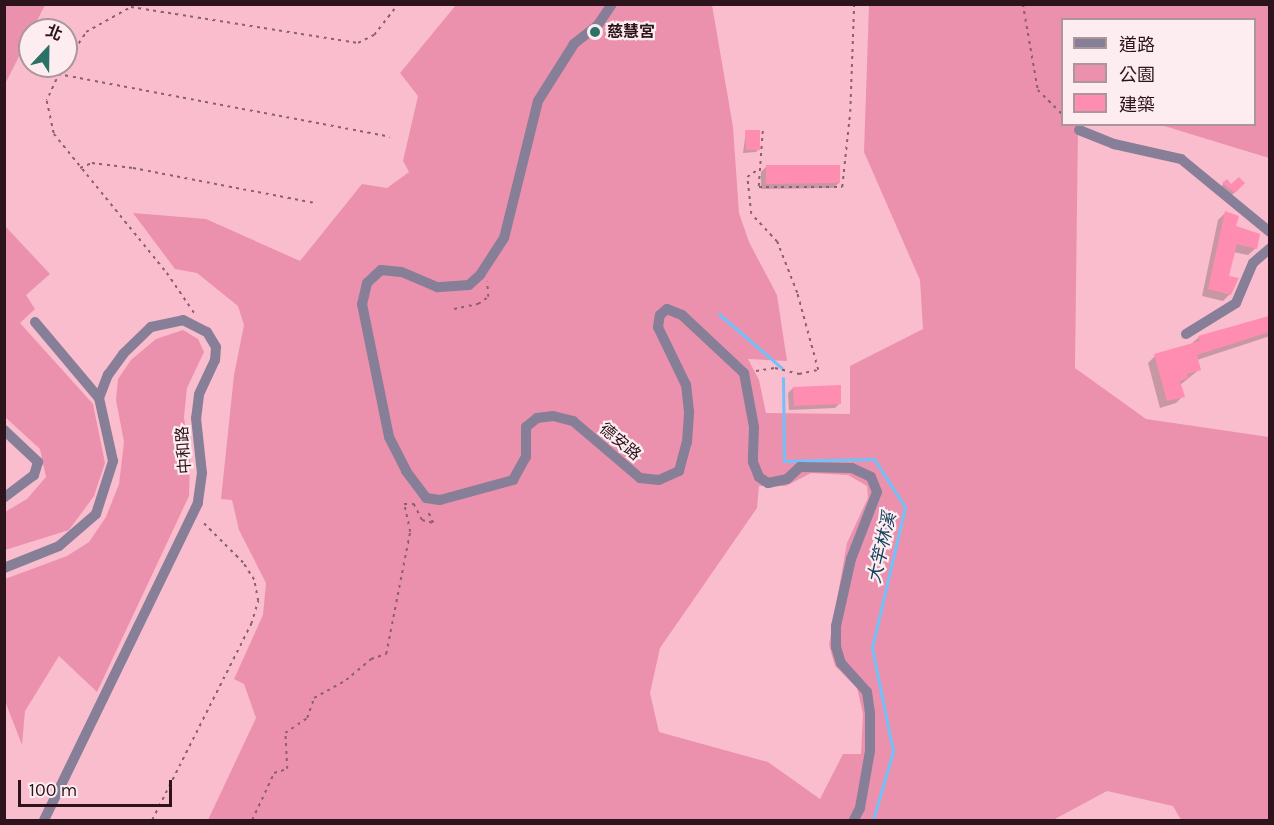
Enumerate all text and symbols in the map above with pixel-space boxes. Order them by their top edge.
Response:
north arrow [18,18,78,78]
legend [1061,18,1256,126]
text: 北 [43,21,65,45]
place label: 慈慧宮 [607,22,655,42]
marker: 慈慧宮 [588,25,602,39]
text: 道路 [1119,34,1155,56]
text: 公園 [1119,64,1155,86]
text: 建築 [1119,94,1155,116]
street label: 德安路 [595,419,645,465]
street label: 中和路 [173,425,195,475]
water label: 大竿林溪 [863,510,901,586]
scale bar [21,768,176,806]
text: 100 m [29,779,77,801]

